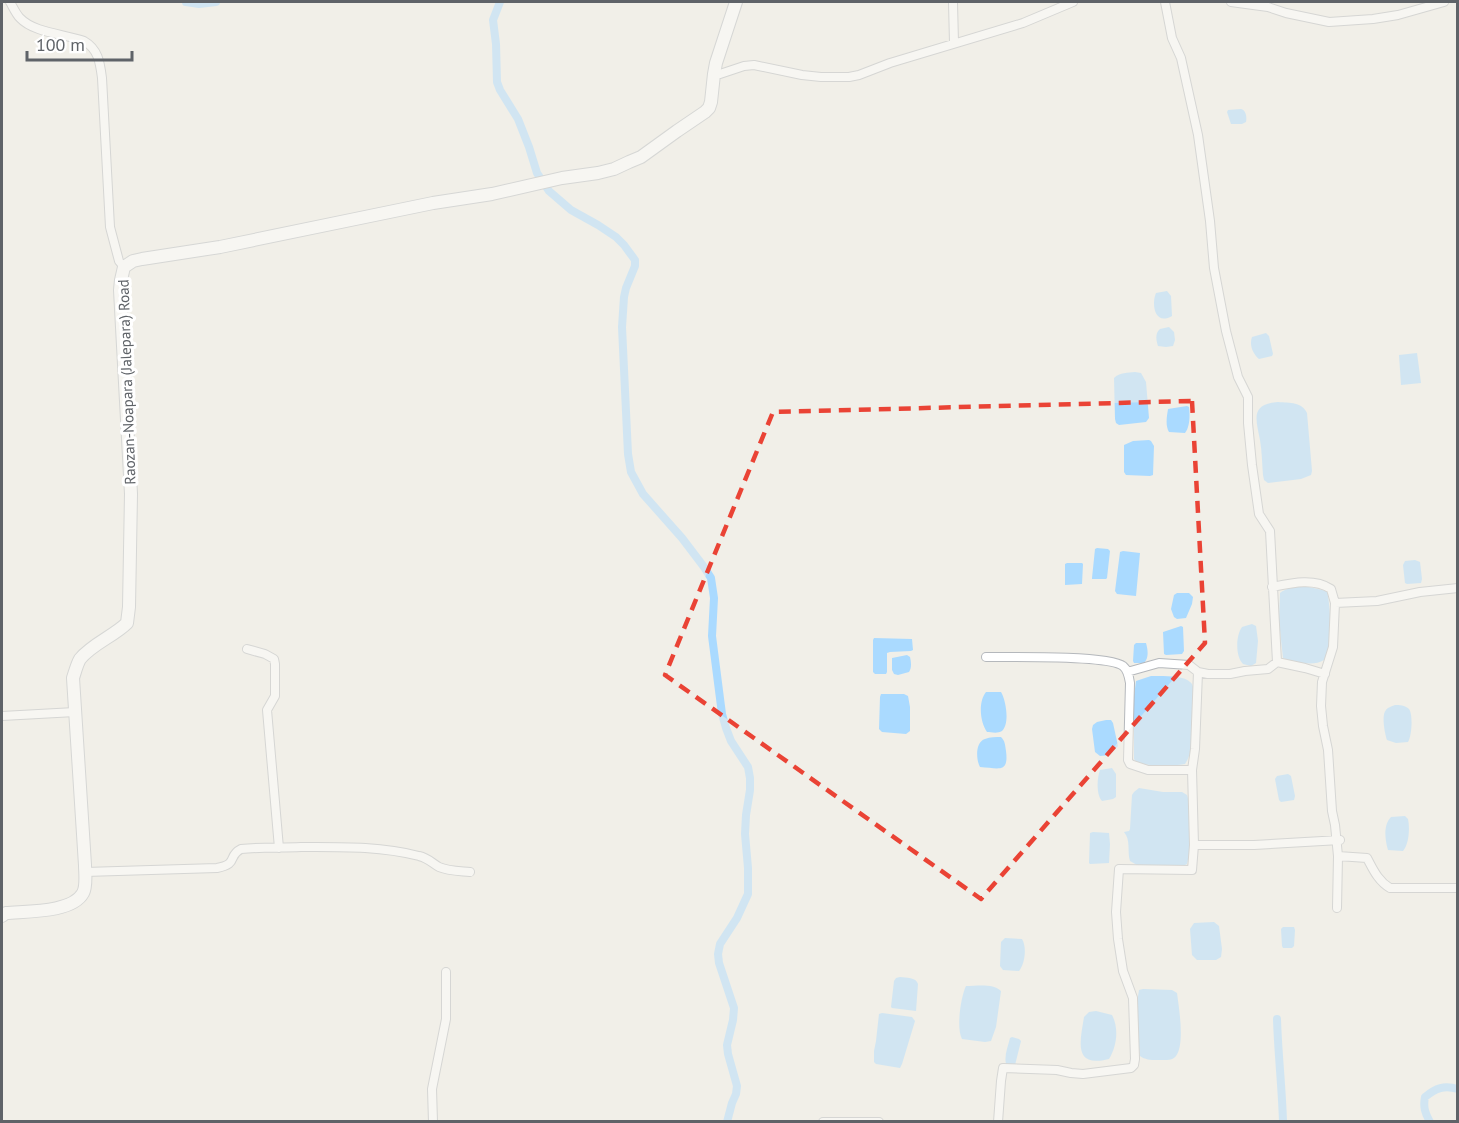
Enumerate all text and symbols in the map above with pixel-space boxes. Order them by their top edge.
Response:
scale bar [27,24,132,62]
text: 100 m [36,33,85,56]
street label: Raozan-Noapara (Jalepara) Road [113,279,140,485]

